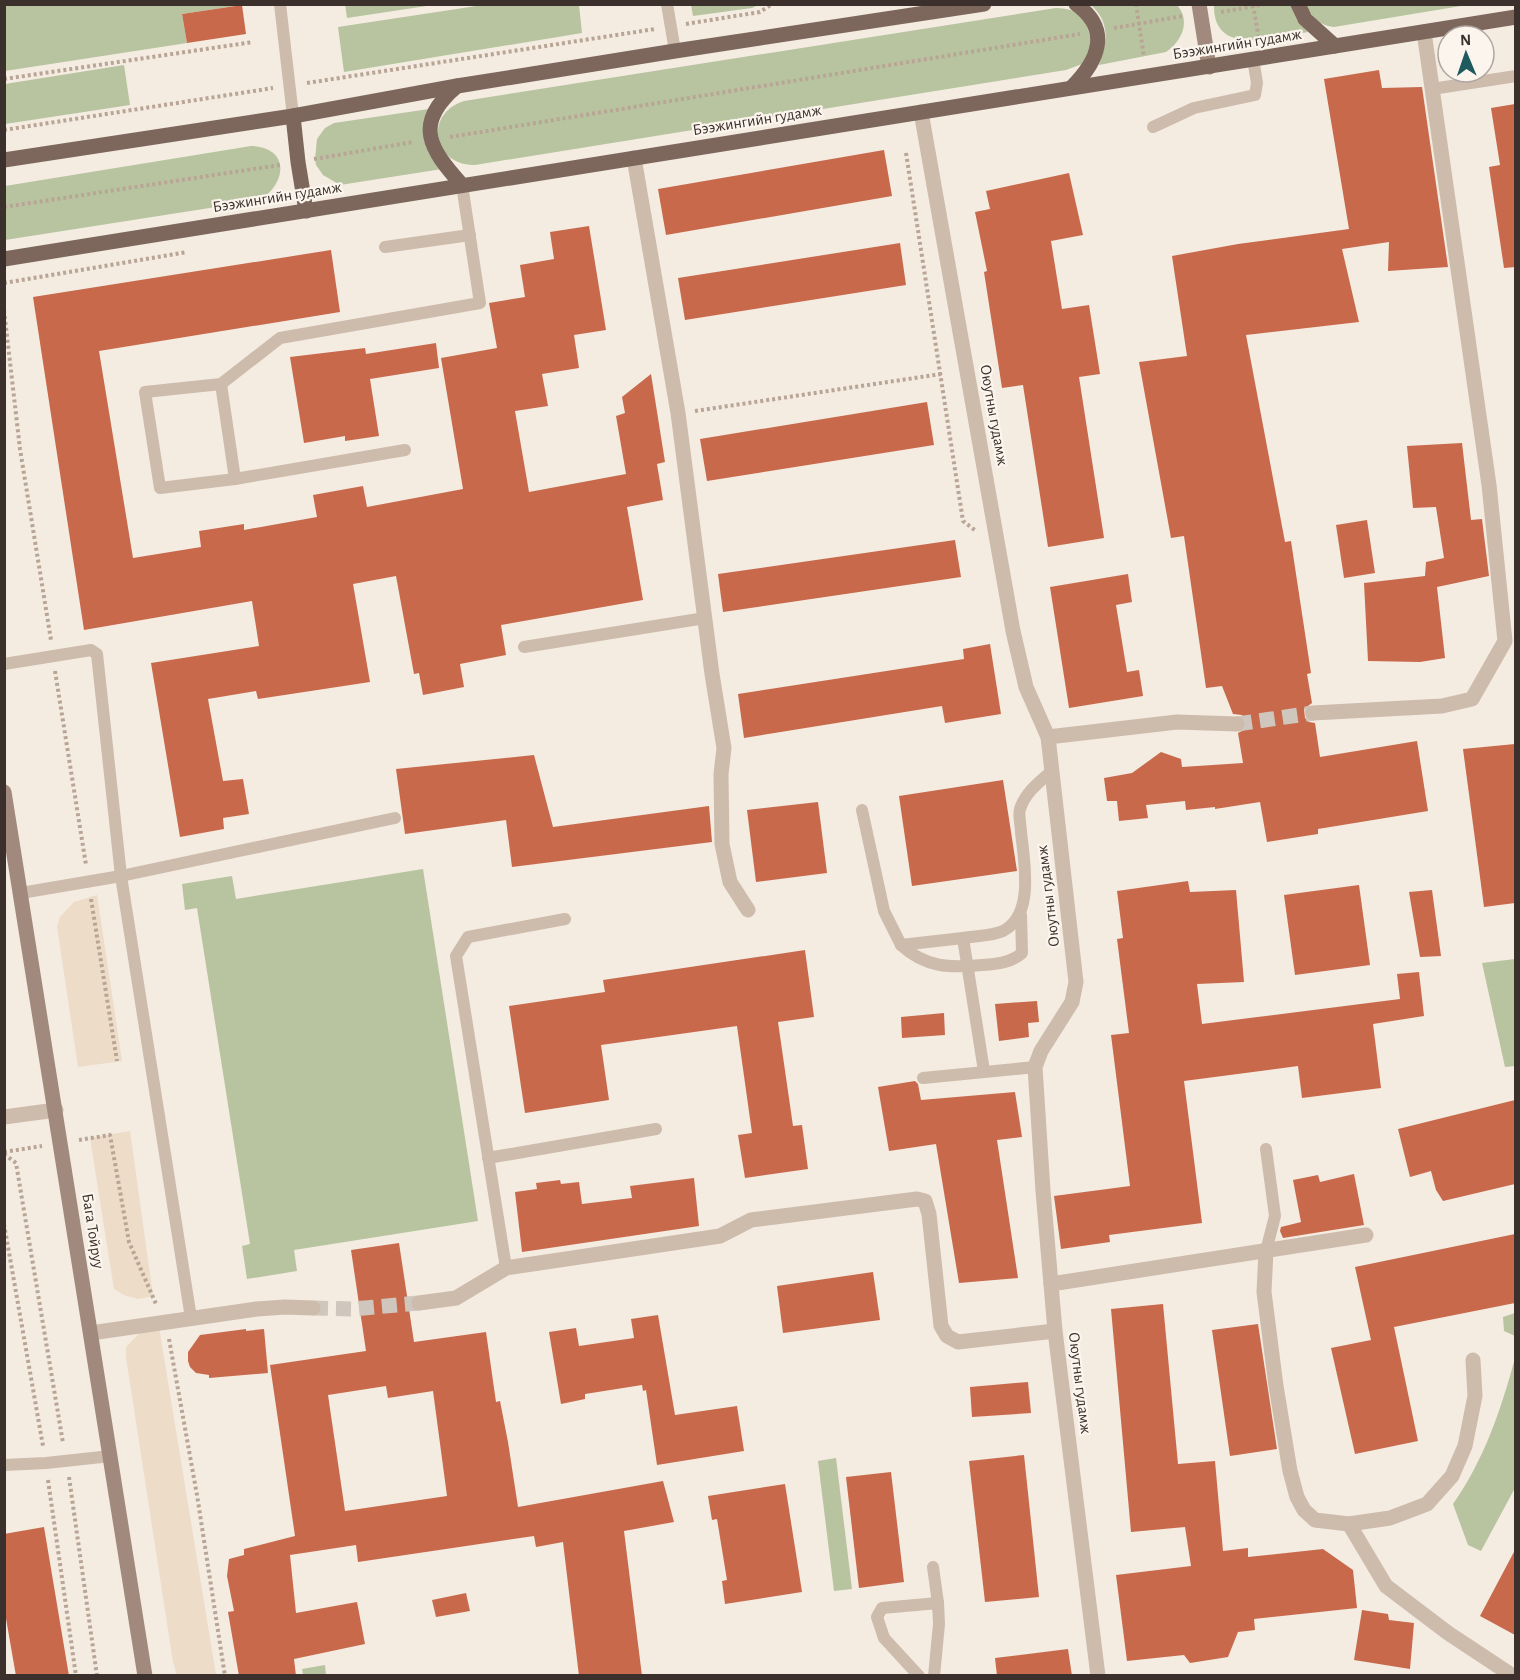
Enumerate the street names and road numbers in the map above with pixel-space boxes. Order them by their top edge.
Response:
street label: Бээжингийн гудамж [1171,26,1303,63]
street label: Бээжингийн гудамж [691,102,823,139]
street label: Бээжингийн гудамж [211,179,343,216]
street label: Оюутны гудамж [976,363,1011,468]
street label: Оюутны гудамж [1034,843,1063,948]
street label: Бага Тойруу [78,1192,107,1270]
street label: Оюутны гудамж [1065,1331,1094,1436]

